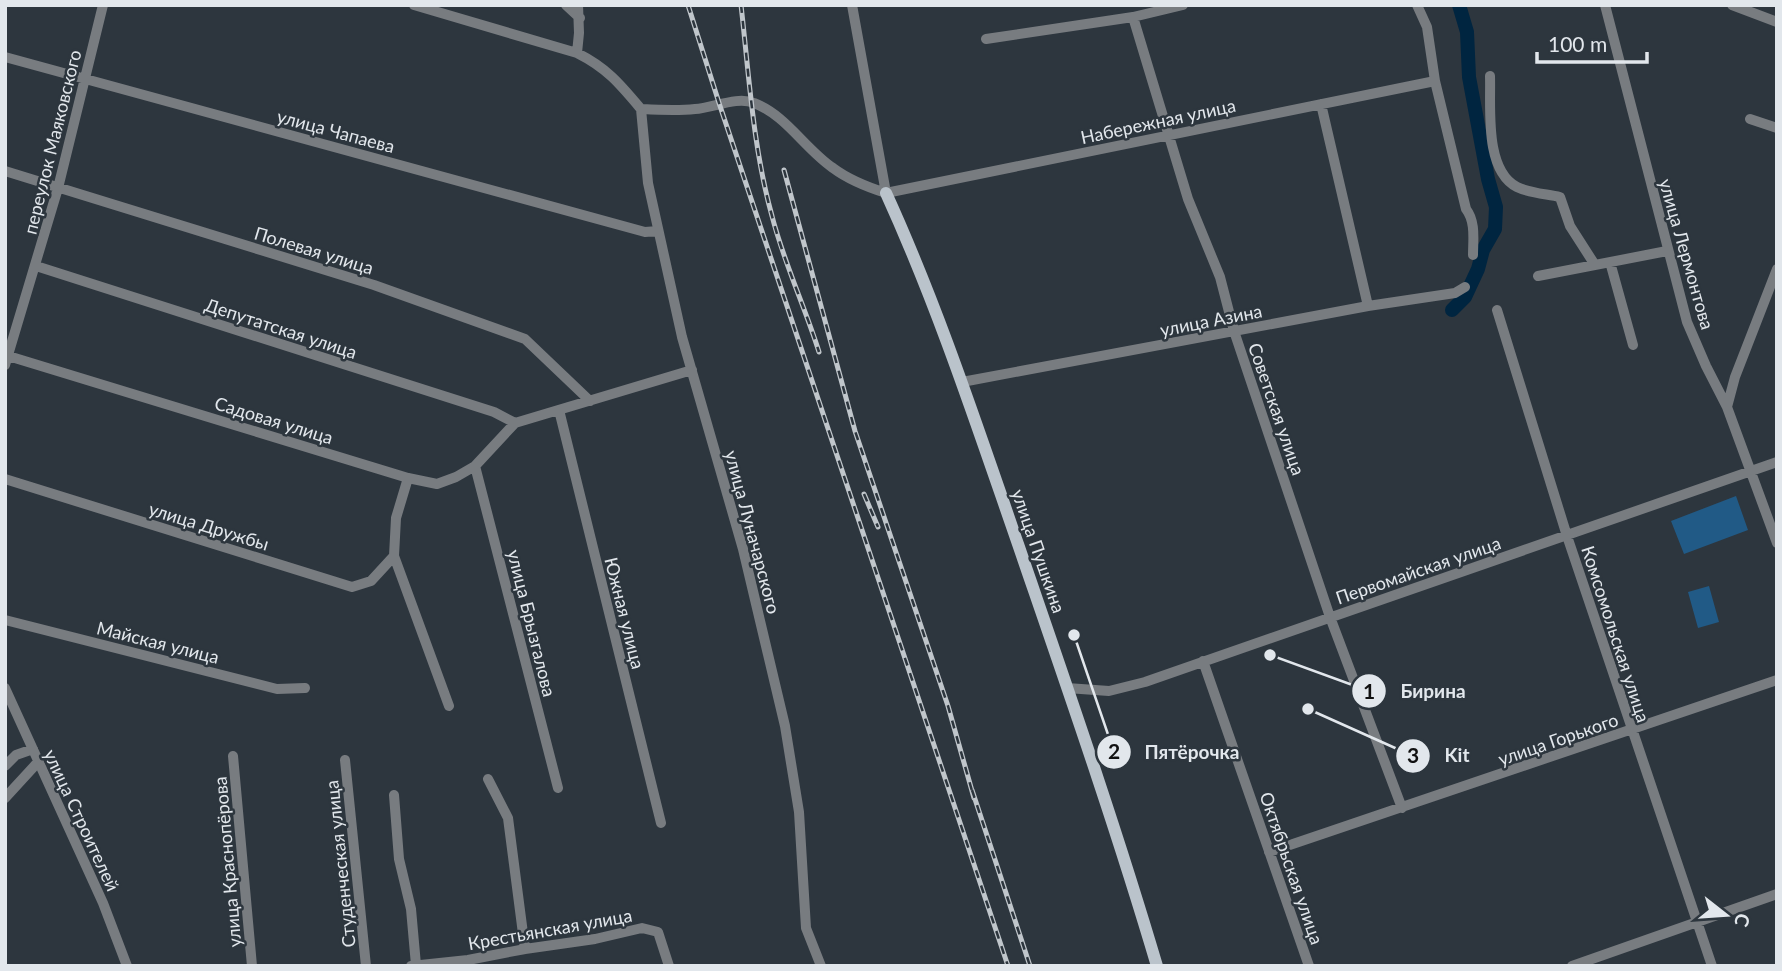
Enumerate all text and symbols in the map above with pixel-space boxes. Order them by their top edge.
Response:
scale bar [1537,21,1647,65]
text: 100 m [1548,31,1607,56]
street label: переулок Маяковского [18,47,86,237]
street label: Набережная улица [1078,94,1238,148]
street label: улица Чапаева [275,105,397,157]
street label: улица Лермонтова [1655,176,1719,332]
street label: Полевая улица [252,221,376,279]
street label: Депутатская улица [202,293,360,363]
street label: улица Азина [1158,299,1264,341]
street label: Советская улица [1244,340,1310,478]
street label: Садовая улица [212,392,336,448]
street label: улица Луначарского [721,448,785,616]
street label: улица Пушкина [1007,486,1071,616]
street label: улица Дружбы [146,497,272,555]
street label: Первомайская улица [1333,531,1503,609]
street label: Комсомольская улица [1577,543,1655,725]
street label: улица Брызгалова [503,547,561,699]
street label: Южная улица [600,555,650,671]
street label: Майская улица [95,616,221,668]
callout: Бирина [1351,671,1479,711]
text: 1 [1363,678,1375,703]
text: Бирина [1400,679,1466,702]
street label: улица Горького [1495,708,1621,770]
callout: Пятёрочка [1096,732,1254,772]
callout: Kit [1395,736,1483,776]
text: 2 [1108,738,1120,763]
text: Пятёрочка [1145,740,1239,763]
text: 3 [1407,742,1419,767]
text: Kit [1445,743,1469,766]
street label: улица Строителей [40,746,124,894]
street label: улица Краснопёрова [209,776,245,948]
street label: Студенческая улица [320,779,360,949]
street label: Октябрьская улица [1256,789,1328,947]
north arrow [1691,880,1761,950]
street label: Крестьянская улица [466,904,634,954]
text: С [1730,911,1756,930]

